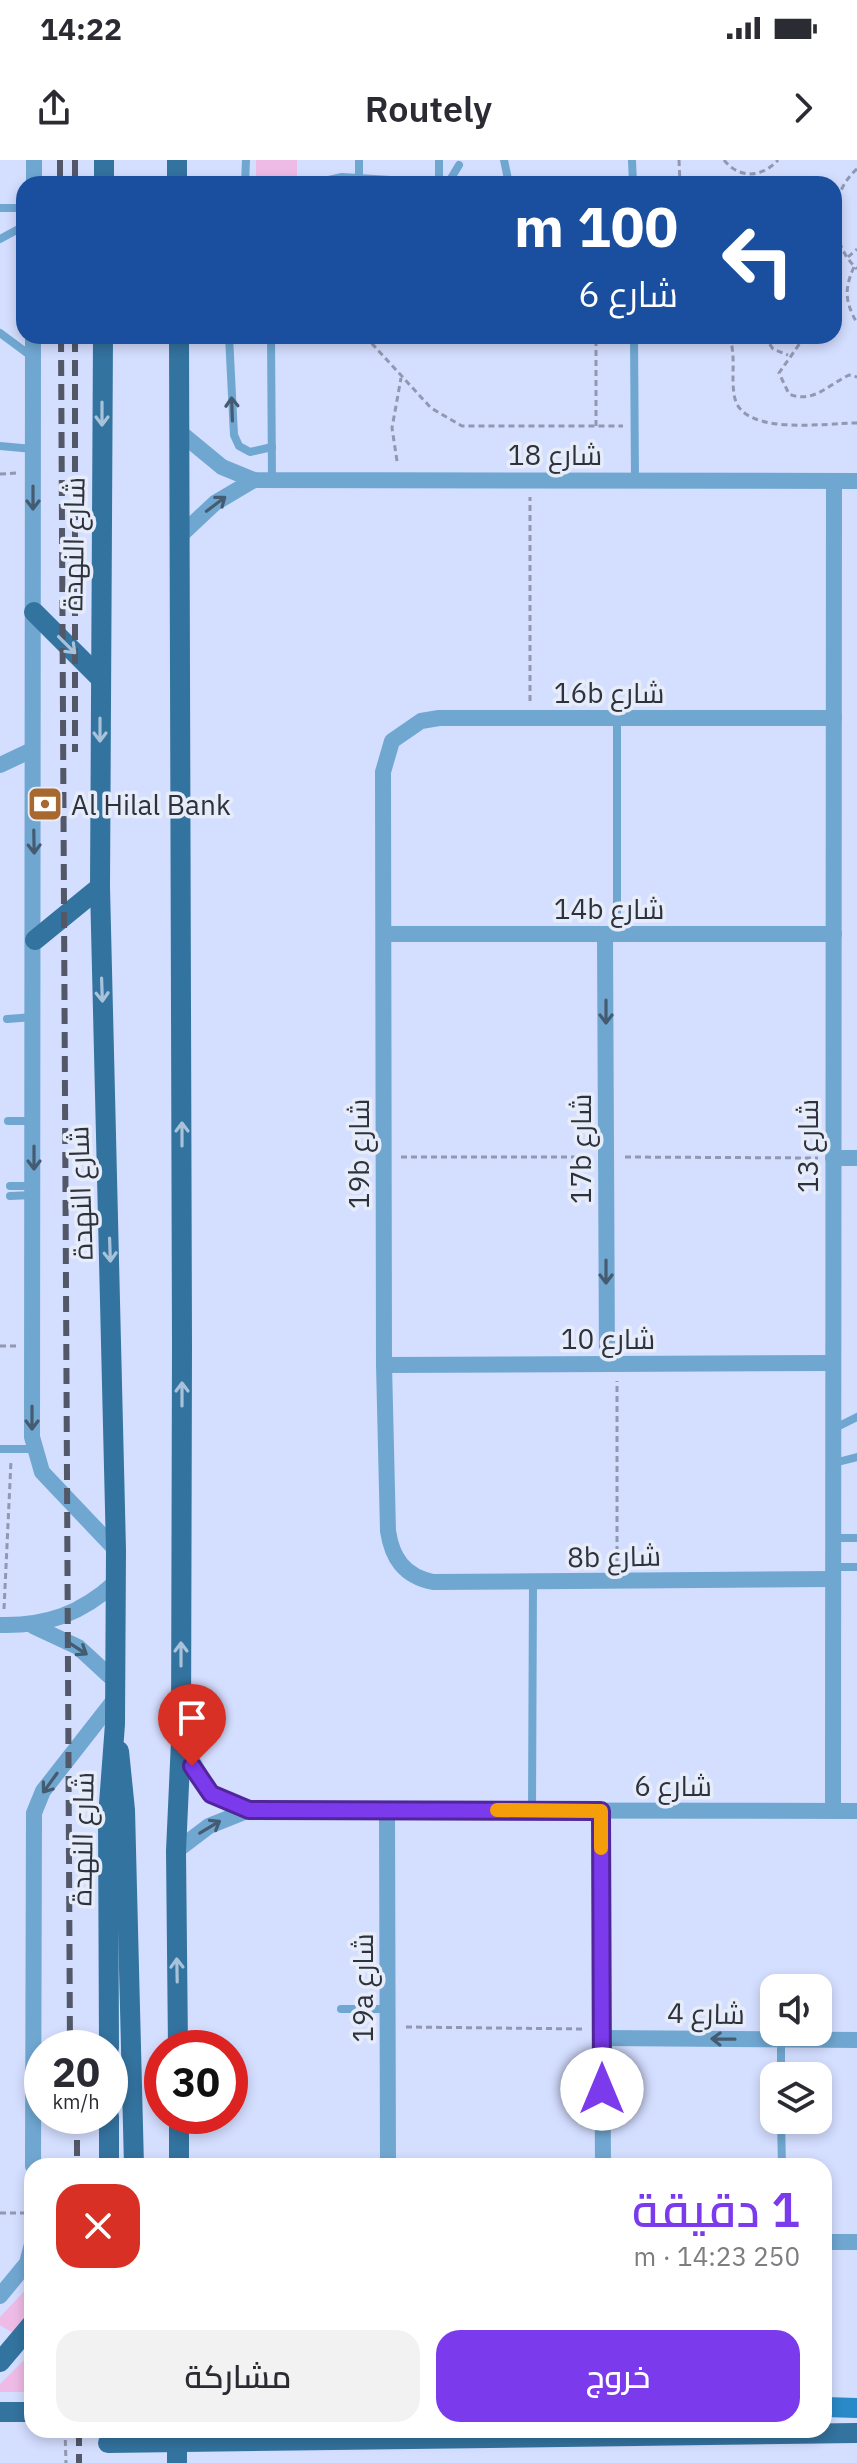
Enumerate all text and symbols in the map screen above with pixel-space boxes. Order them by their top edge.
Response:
text: 14:22 [40,9,122,48]
text: Routely [365,85,492,132]
icon: share [32,86,76,130]
icon: forward [781,86,825,130]
text: 100 m [514,190,678,262]
icon: left [706,208,810,312]
text: شارع 6 [578,270,678,317]
one-way arrow [225,396,240,423]
one-way arrow [94,400,110,427]
street label: شارع 18 [508,436,602,474]
street label: شارع النهدة [53,477,94,611]
one-way arrow [25,484,41,511]
one-way arrow [204,495,226,512]
one-way arrow [57,635,76,654]
street label: 16b شارع [554,674,664,712]
one-way arrow [92,716,108,743]
bank icon: Al Hilal Bank [26,785,64,823]
place label: Al Hilal Bank [71,786,231,823]
one-way arrow [26,828,41,855]
street label: 14b شارع [554,890,664,928]
one-way arrow [95,976,110,1003]
one-way arrow [598,998,614,1025]
street label: 17b شارع [562,1094,600,1204]
street label: 19b شارع [340,1099,378,1209]
street label: شارع 13 [789,1099,827,1193]
one-way arrow [174,1121,190,1148]
street label: شارع النهدة [59,1125,102,1261]
one-way arrow [26,1144,42,1171]
one-way arrow [102,1236,117,1263]
one-way arrow [598,1258,614,1285]
street label: شارع 10 [561,1320,655,1358]
one-way arrow [174,1381,190,1408]
one-way arrow [25,1404,40,1431]
street label: 8b شارع [567,1537,661,1576]
one-way arrow [66,1639,88,1656]
one-way arrow [173,1641,189,1668]
pin [158,1684,226,1766]
icon: arrive [170,1696,214,1740]
street label: شارع 6 [634,1767,712,1805]
one-way arrow [41,1771,58,1793]
street label: شارع النهدة [62,1772,103,1906]
one-way arrow [198,1818,221,1834]
street label: 19a شارع [344,1933,382,2043]
one-way arrow [170,1957,185,1984]
map controls [760,1974,832,2134]
button: sound [760,1974,832,2046]
street label: شارع 4 [667,1994,745,2033]
speed limit sign: 30 [144,2030,248,2134]
one-way arrow [710,2031,737,2047]
text: 20 [52,2046,100,2098]
position arrow [560,2047,644,2131]
button: layers [760,2062,832,2134]
text: km/h [52,2088,100,2115]
text: 1 دقيقة [632,2178,800,2240]
button: close [56,2184,140,2268]
text: 250 m · 14:23 [634,2239,800,2273]
button: مشاركة [56,2330,420,2422]
button: خروج [436,2330,800,2422]

